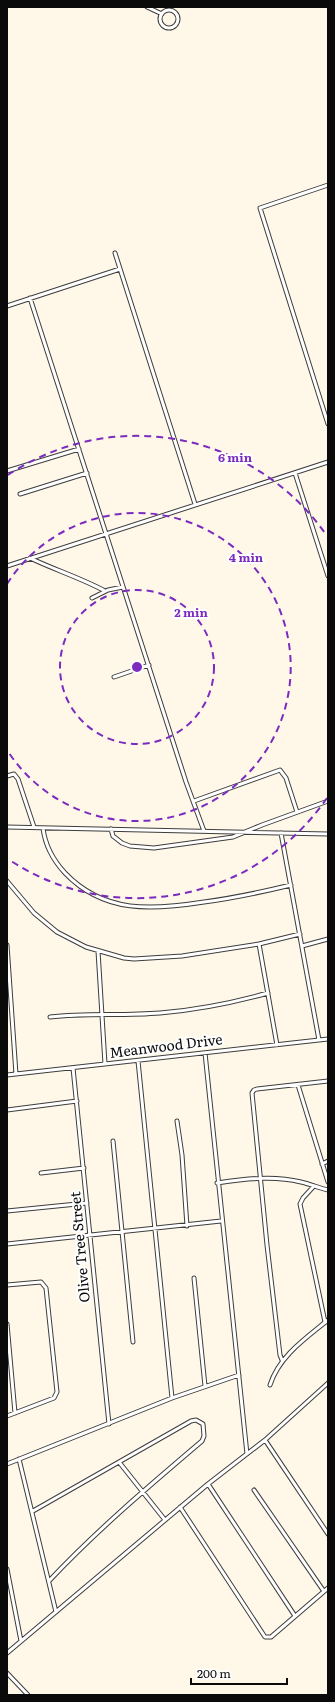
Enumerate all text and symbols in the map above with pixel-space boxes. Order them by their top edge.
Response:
text: 6 min [218,448,253,466]
text: 4 min [229,548,264,566]
text: 2 min [174,603,208,621]
centre of rings [130,660,144,674]
street label: Meanwood Drive [108,1028,223,1062]
street label: Olive Tree Street [64,1190,94,1303]
scale bar [191,1660,287,1686]
text: 200 m [197,1664,231,1682]

